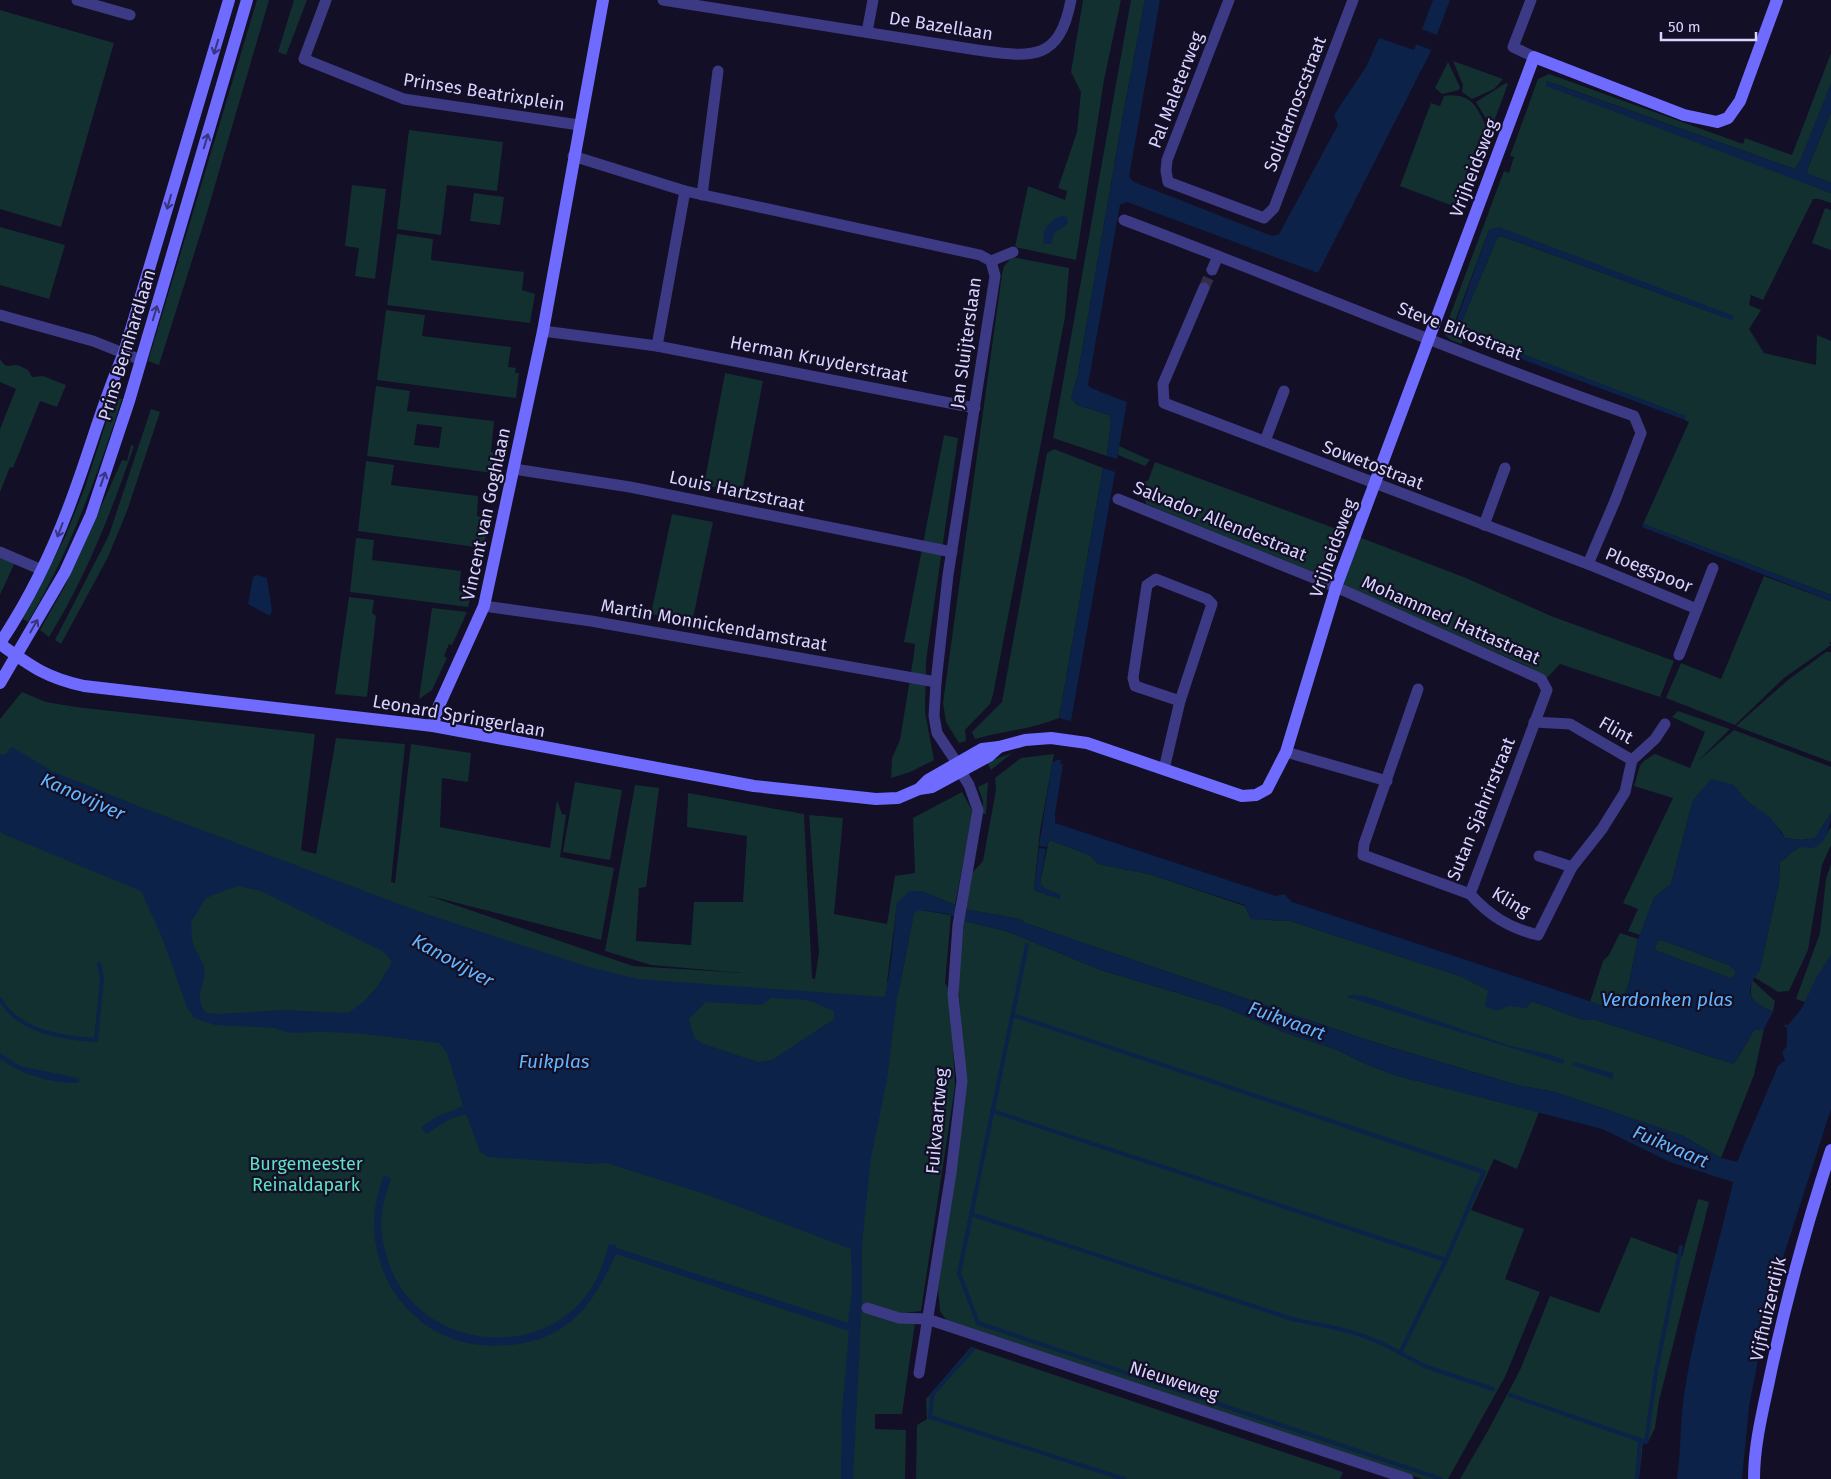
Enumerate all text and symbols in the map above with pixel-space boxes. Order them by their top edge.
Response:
street label: De Bazellaan [887,7,995,45]
scale bar [1661,10,1756,42]
text: 50 m [1668,18,1701,36]
street label: Pal Maleterweg [1144,28,1209,151]
street label: Solidarnoscstraat [1259,33,1331,175]
one-way arrow [210,38,220,54]
street label: Prinses Beatrixplein [402,68,566,116]
street label: Vrijheidsweg [1445,115,1503,220]
one-way arrow [201,133,211,149]
one-way arrow [163,194,173,210]
street label: Prins Bernhardlaan [94,267,160,423]
street label: Jan Sluijterslaan [946,276,986,410]
street label: Steve Bikostraat [1394,297,1526,365]
one-way arrow [150,306,160,322]
street label: Herman Kruyderstraat [728,331,910,387]
street label: Vincent van Goghlaan [457,426,515,602]
street label: Sowetostraat [1319,436,1427,495]
street label: Louis Hartzstraat [667,466,807,516]
one-way arrow [99,472,108,488]
street label: Salvador Allendestraat [1130,476,1310,566]
street label: Vrijheidsweg [1305,495,1361,600]
one-way arrow [55,522,64,538]
street label: Ploegspoor [1602,543,1696,597]
street label: Mohammed Hattastraat [1358,571,1544,669]
street label: Martin Monnickendamstraat [599,594,829,656]
one-way arrow [30,619,39,634]
street label: Leonard Springerlaan [371,690,547,742]
street label: Flint [1595,711,1638,749]
street label: Sutan Sjahrirstraat [1442,734,1520,884]
water label: Kanovijver [37,768,129,825]
street label: Kling [1488,882,1535,922]
water label: Kanovijver [408,929,498,993]
water label: Verdonken plas [1601,988,1733,1011]
water label: Fuikvaart [1245,996,1329,1045]
water label: Fuikplas [518,1050,590,1073]
street label: Fuikvaartweg [921,1066,953,1175]
water label: Fuikvaart [1630,1120,1712,1173]
park label: Burgemeester Reinaldapark [249,1153,363,1196]
street label: Vijfhuizerdijk [1745,1254,1791,1363]
street label: Nieuweweg [1127,1356,1222,1406]

